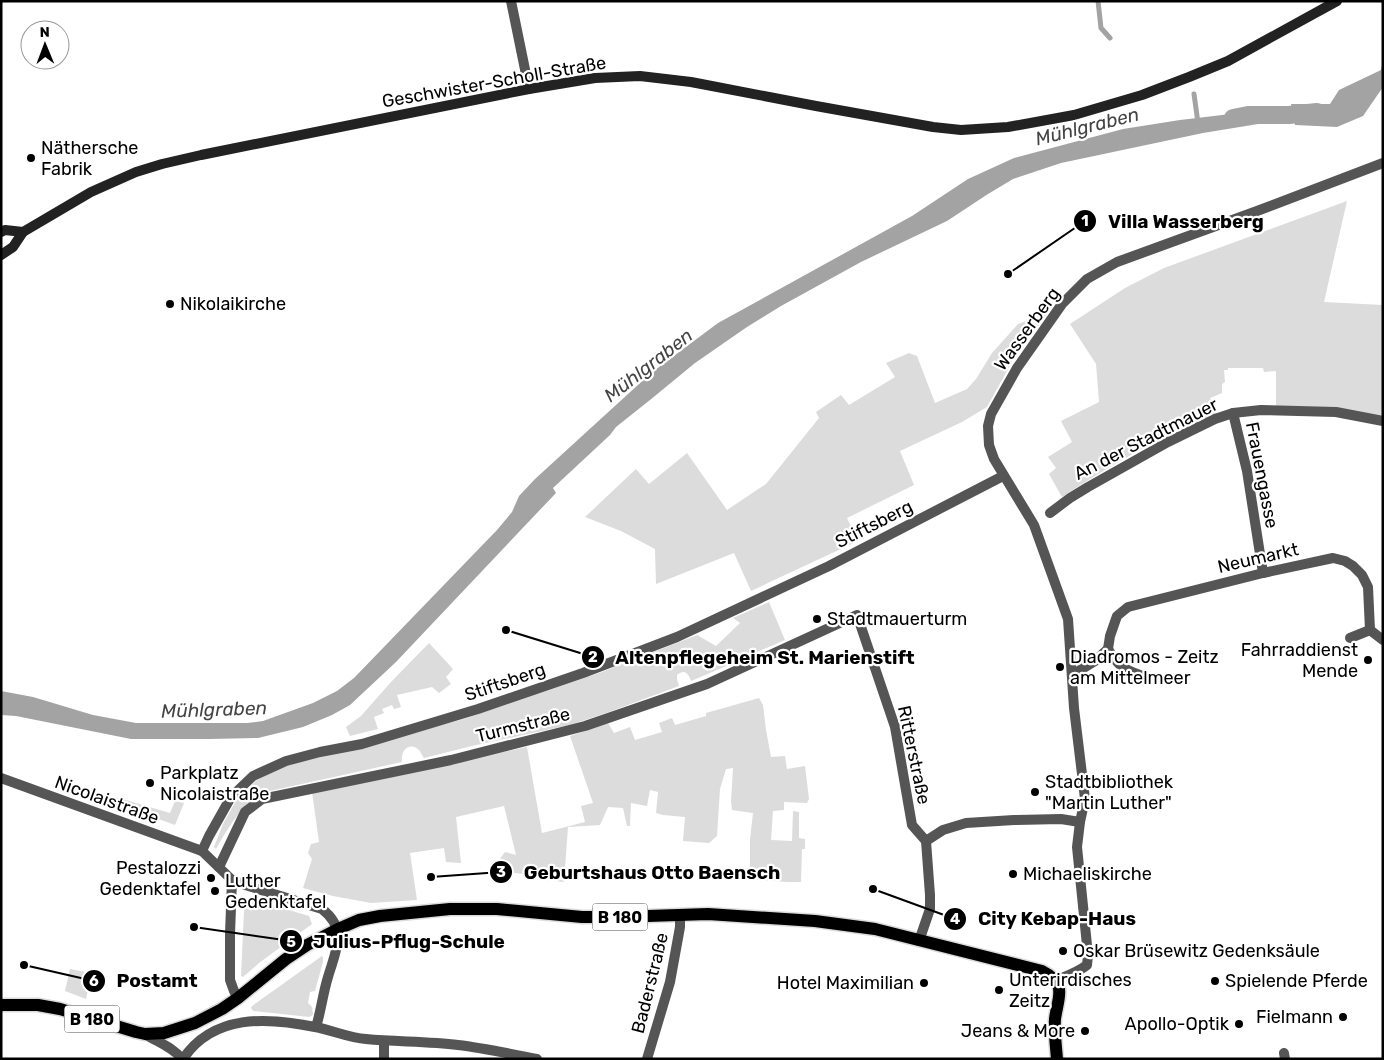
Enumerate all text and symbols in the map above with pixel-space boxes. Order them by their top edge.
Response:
north arrow [20,20,70,70]
text: N [40,24,50,41]
street label: Geschwister-Scholl-Straße [380,51,608,113]
water label: Mühlgraben [1033,103,1141,150]
place label: Näthersche Fabrik [41,137,138,180]
marker: Näthersche Fabrik [25,152,37,164]
callout: Villa Wasserberg [1073,204,1274,238]
text: Villa Wasserberg [1108,210,1264,233]
text: 1 [1081,212,1089,230]
street label: Wasserberg [989,283,1065,375]
place label: Nikolaikirche [180,293,286,315]
marker: Nikolaikirche [164,298,176,310]
water label: Mühlgraben [599,324,697,407]
street label: An der Stadtmauer [1070,393,1222,485]
street label: Frauengasse [1241,420,1283,530]
street label: Stiftsberg [832,495,916,553]
street label: Neumarkt [1215,538,1301,578]
place label: Stadtmauerturm [827,608,967,630]
marker: Stadtmauerturm [811,613,823,625]
place label: Fahrraddienst Mende [1241,639,1358,682]
callout: Altenpflegeheim St. Marienstift [580,640,925,674]
text: Altenpflegeheim St. Marienstift [615,646,915,669]
place label: Diadromos - Zeitz am Mittelmeer [1070,646,1219,689]
text: 2 [588,648,598,666]
marker: Fahrraddienst Mende [1362,654,1374,666]
street label: Stiftsberg [462,658,548,706]
marker: Diadromos - Zeitz am Mittelmeer [1054,661,1066,673]
water label: Mühlgraben [161,696,267,723]
street label: Turmstraße [474,703,572,747]
street label: Ritterstraße [893,703,935,807]
place label: Parkplatz Nicolaistraße [160,762,269,805]
street label: Nicolaistraße [52,771,162,829]
place label: Stadtbibliothek "Martin Luther" [1045,771,1174,814]
marker: Parkplatz Nicolaistraße [144,777,156,789]
marker: Stadtbibliothek "Martin Luther" [1029,786,1041,798]
callout: Geburtshaus Otto Baensch [489,855,790,889]
place label: Pestalozzi Gedenktafel [100,857,201,900]
text: Geburtshaus Otto Baensch [524,861,780,884]
text: 3 [496,863,506,881]
place label: Michaeliskirche [1023,863,1152,885]
marker: Michaeliskirche [1007,868,1019,880]
place label: Luther Gedenktafel [225,870,326,913]
marker: Pestalozzi Gedenktafel [205,872,217,884]
marker: Luther Gedenktafel [209,885,221,897]
callout: City Kebap-Haus [942,902,1146,936]
road number: B 180 [592,904,648,930]
text: City Kebap-Haus [978,907,1136,930]
text: 4 [950,910,960,928]
callout: Julius-Pflug-Schule [278,924,515,958]
text: Julius-Pflug-Schule [313,930,505,953]
street label: Baderstraße [627,930,673,1036]
text: 5 [286,933,296,951]
place label: Oskar Brüsewitz Gedenksäule [1073,940,1320,962]
marker: Oskar Brüsewitz Gedenksäule [1057,945,1069,957]
callout: Postamt [82,964,208,998]
text: Postamt [116,969,198,992]
place label: Unterirdisches Zeitz [1009,969,1132,1012]
place label: Spielende Pferde [1225,970,1368,992]
text: 6 [89,972,99,990]
place label: Hotel Maximilian [777,972,914,994]
marker: Spielende Pferde [1209,975,1221,987]
marker: Hotel Maximilian [918,977,930,989]
marker: Unterirdisches Zeitz [993,984,1005,996]
road number: B 180 [64,1006,120,1032]
place label: Fielmann [1256,1006,1333,1028]
marker: Fielmann [1337,1011,1349,1023]
place label: Apollo-Optik [1125,1013,1230,1035]
marker: Apollo-Optik [1233,1018,1245,1030]
place label: Jeans & More [961,1020,1075,1042]
marker: Jeans & More [1079,1025,1091,1037]

